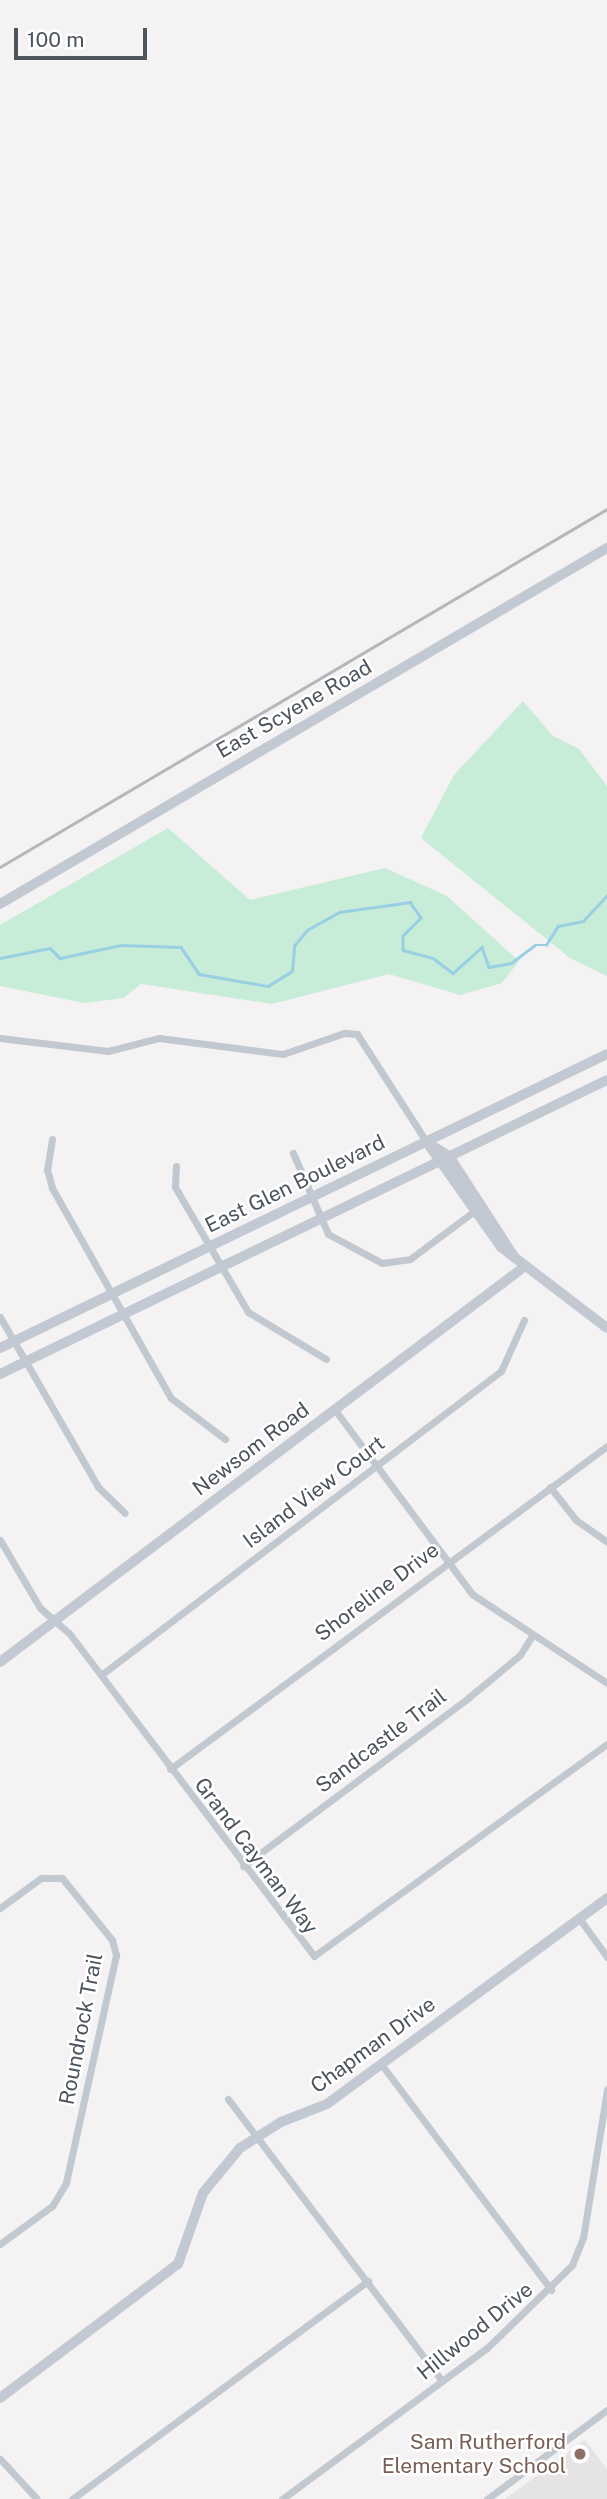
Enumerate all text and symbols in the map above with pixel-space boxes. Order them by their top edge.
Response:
scale bar [18,14,150,58]
text: 100 m [27,27,84,52]
street label: East Scyene Road [212,654,376,764]
street label: East Glen Boulevard [201,1130,389,1238]
street label: Newsom Road [188,1397,314,1501]
street label: Island View Court [238,1430,390,1554]
street label: Shoreline Drive [310,1537,444,1647]
street label: Sandcastle Trail [311,1684,451,1798]
street label: Grand Cayman Way [189,1773,323,1939]
street label: Roundrock Trail [54,1951,108,2107]
street label: Chapman Drive [306,1991,440,2099]
street label: Hillwood Drive [412,2277,538,2385]
place label: Sam Rutherford Elementary School [382,2429,566,2479]
marker: Sam Rutherford Elementary School [572,2446,588,2462]

